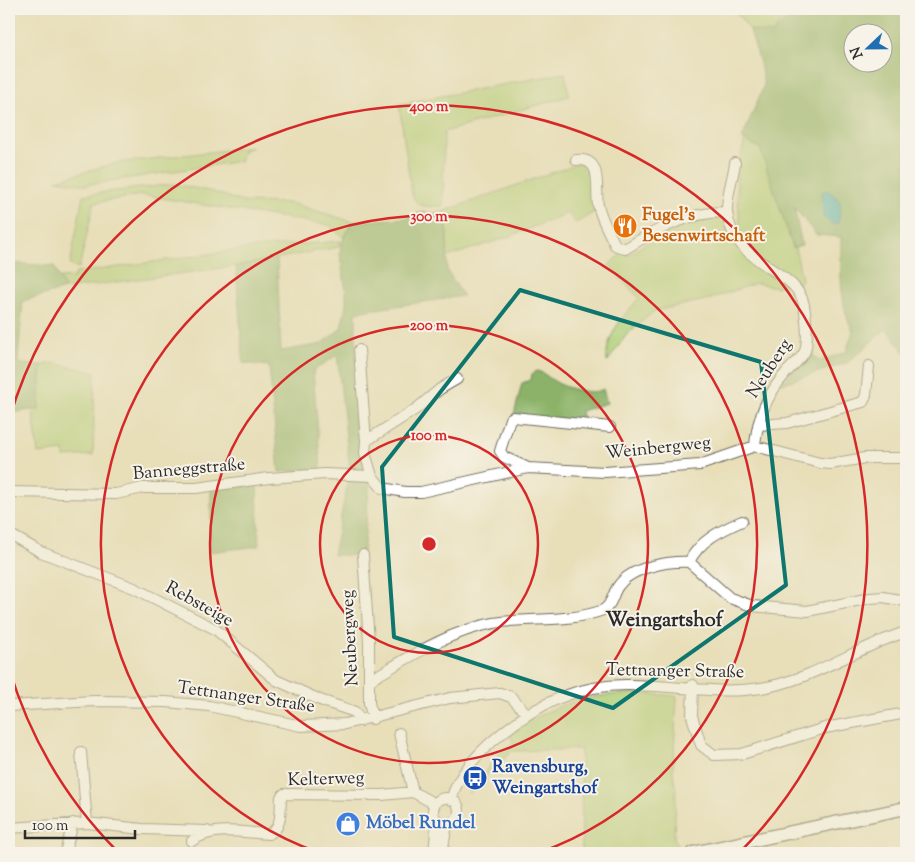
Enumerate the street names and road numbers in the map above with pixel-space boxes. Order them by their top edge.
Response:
street label: Neuberg [741,334,799,404]
street label: Weinbergweg [604,431,712,467]
street label: Banneggstraße [132,452,246,488]
street label: Rebsteige [160,576,238,634]
street label: Neubergweg [335,589,367,687]
street label: Tettnanger Straße [606,658,744,686]
street label: Tettnanger Straße [176,675,316,721]
street label: Kelterweg [287,766,365,794]

